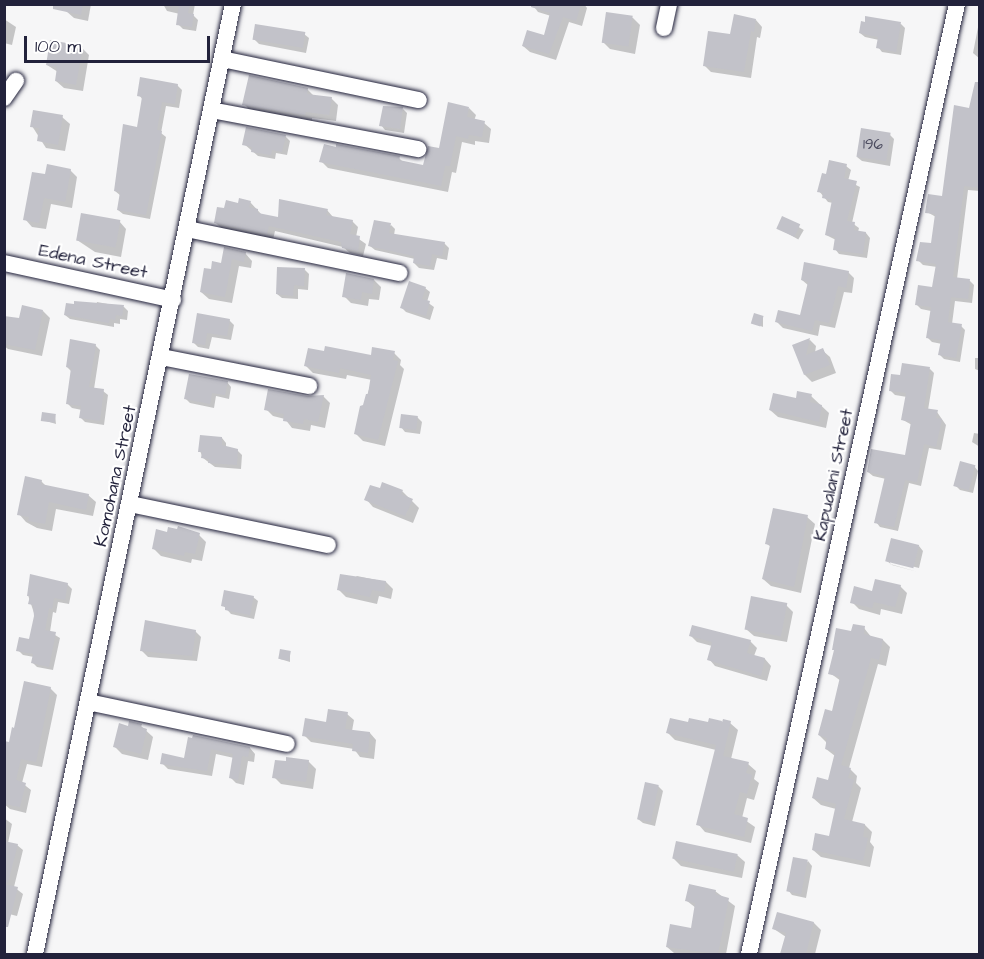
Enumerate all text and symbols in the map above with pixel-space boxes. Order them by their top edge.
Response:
scale bar [27,24,213,62]
text: 100 m [35,34,81,59]
house number: 196 [863,136,883,154]
street label: Edena Street [37,240,149,284]
street label: Komohana Street [90,403,142,549]
street label: Kapualani Street [809,407,859,543]

